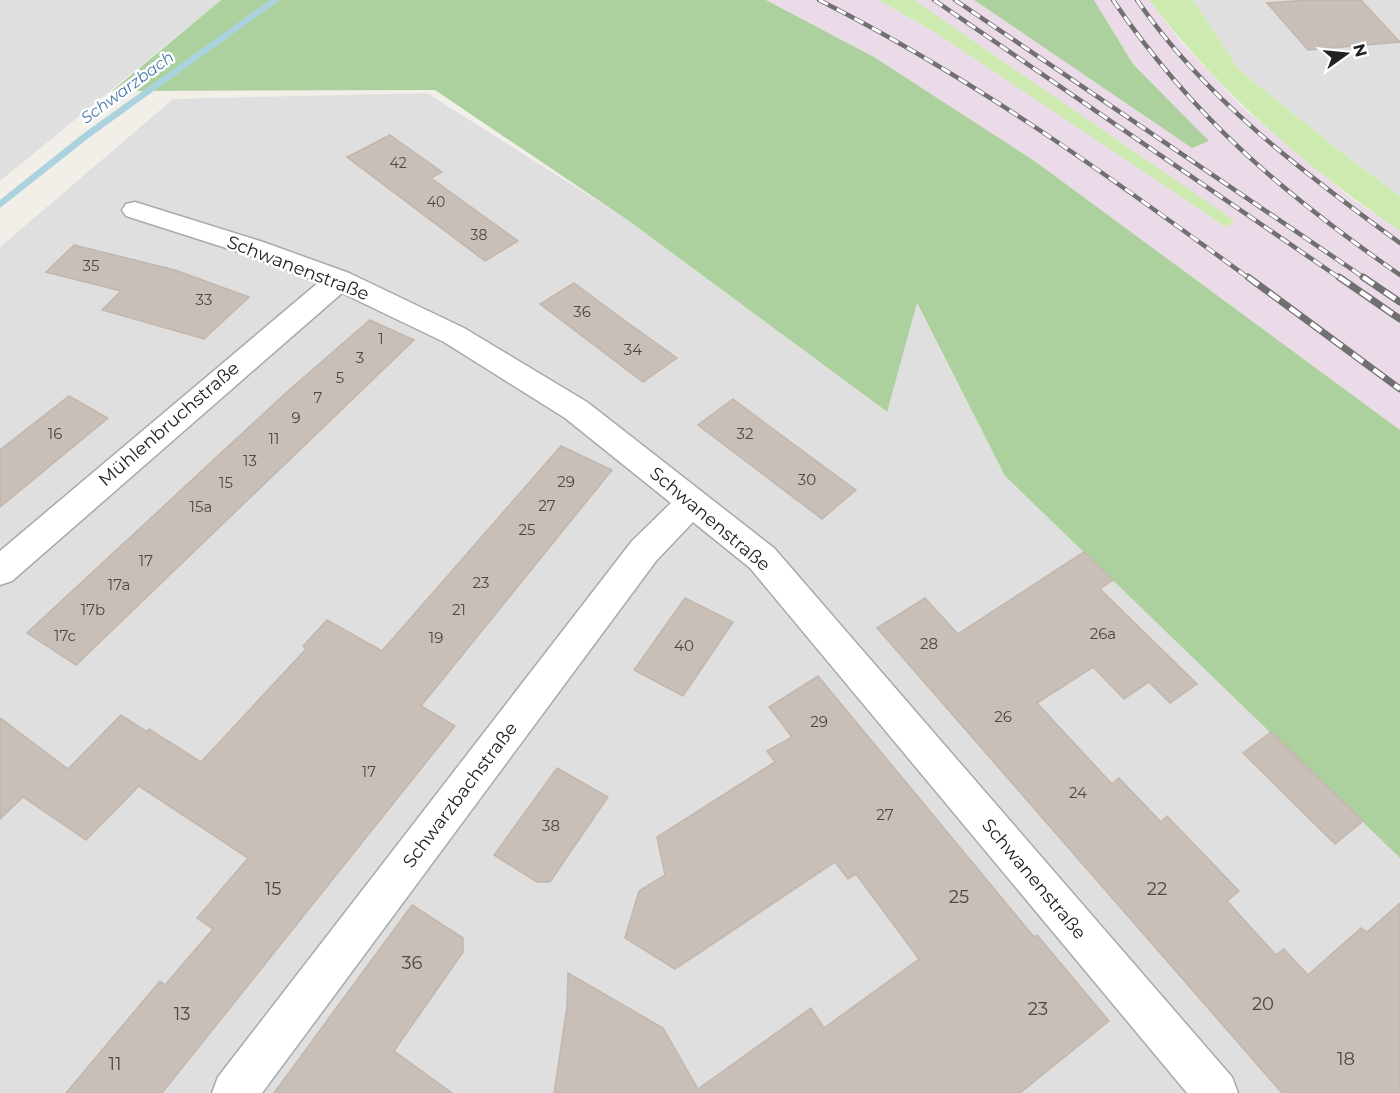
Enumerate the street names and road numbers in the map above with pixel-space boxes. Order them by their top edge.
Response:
street label: Schwanenstraße [224,231,372,305]
street label: Mühlenbruchstraße [94,357,244,491]
street label: Schwanenstraße [645,462,775,576]
street label: Schwarzbachstraße [398,718,522,872]
street label: Schwanenstraße [977,814,1091,944]

